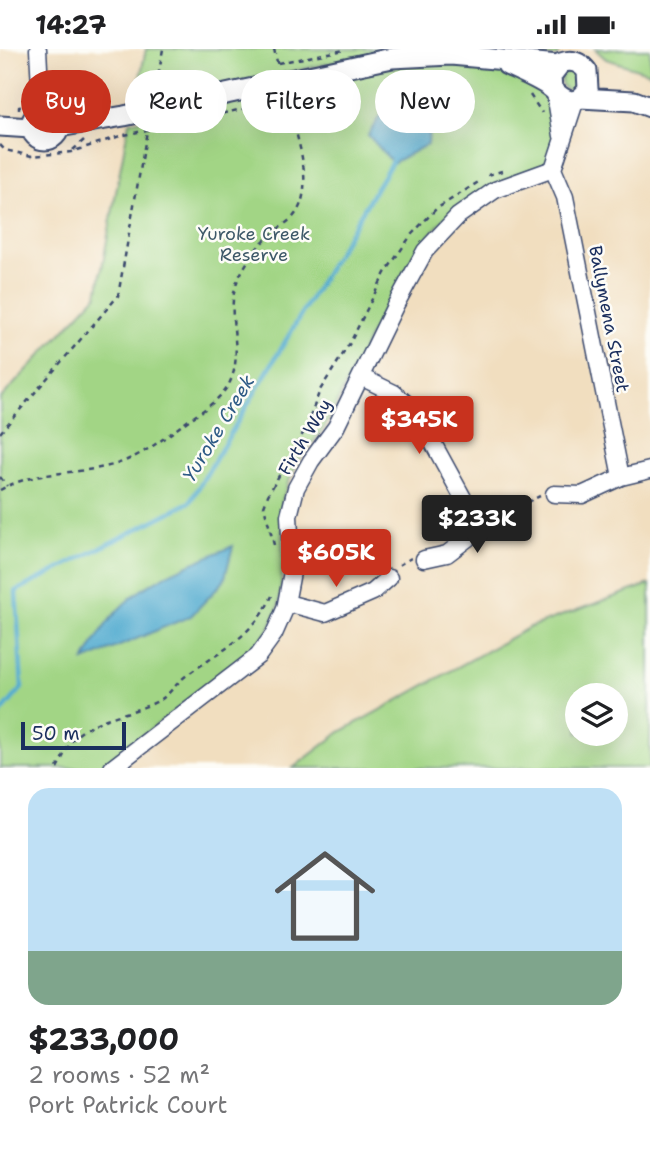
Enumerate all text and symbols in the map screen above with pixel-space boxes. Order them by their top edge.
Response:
text: 14:27 [35,7,106,42]
chip: Buy [21,70,111,133]
chip: Rent [125,70,227,133]
chip: Filters [241,70,361,133]
chip: New [375,70,475,133]
park label: Yuroke Creek Reserve [198,222,310,267]
street label: Ballymena Street [583,244,635,394]
water label: Yuroke Creek [177,370,260,486]
street label: Firth Way [273,394,337,480]
pin: $345K [370,397,468,456]
text: $345K [381,404,457,434]
pin: $233K [428,496,526,555]
text: $233K [438,503,516,533]
pin: $605K [287,529,385,589]
text: $605K [297,537,375,567]
map controls [565,683,628,746]
button: layers [565,683,628,746]
scale bar [21,719,126,751]
text: 50 m [32,721,80,746]
icon: home [262,833,388,959]
text: $233,000 [28,1019,179,1060]
text: 2 rooms · 52 m² [28,1060,210,1090]
text: Port Patrick Court [28,1090,228,1120]

